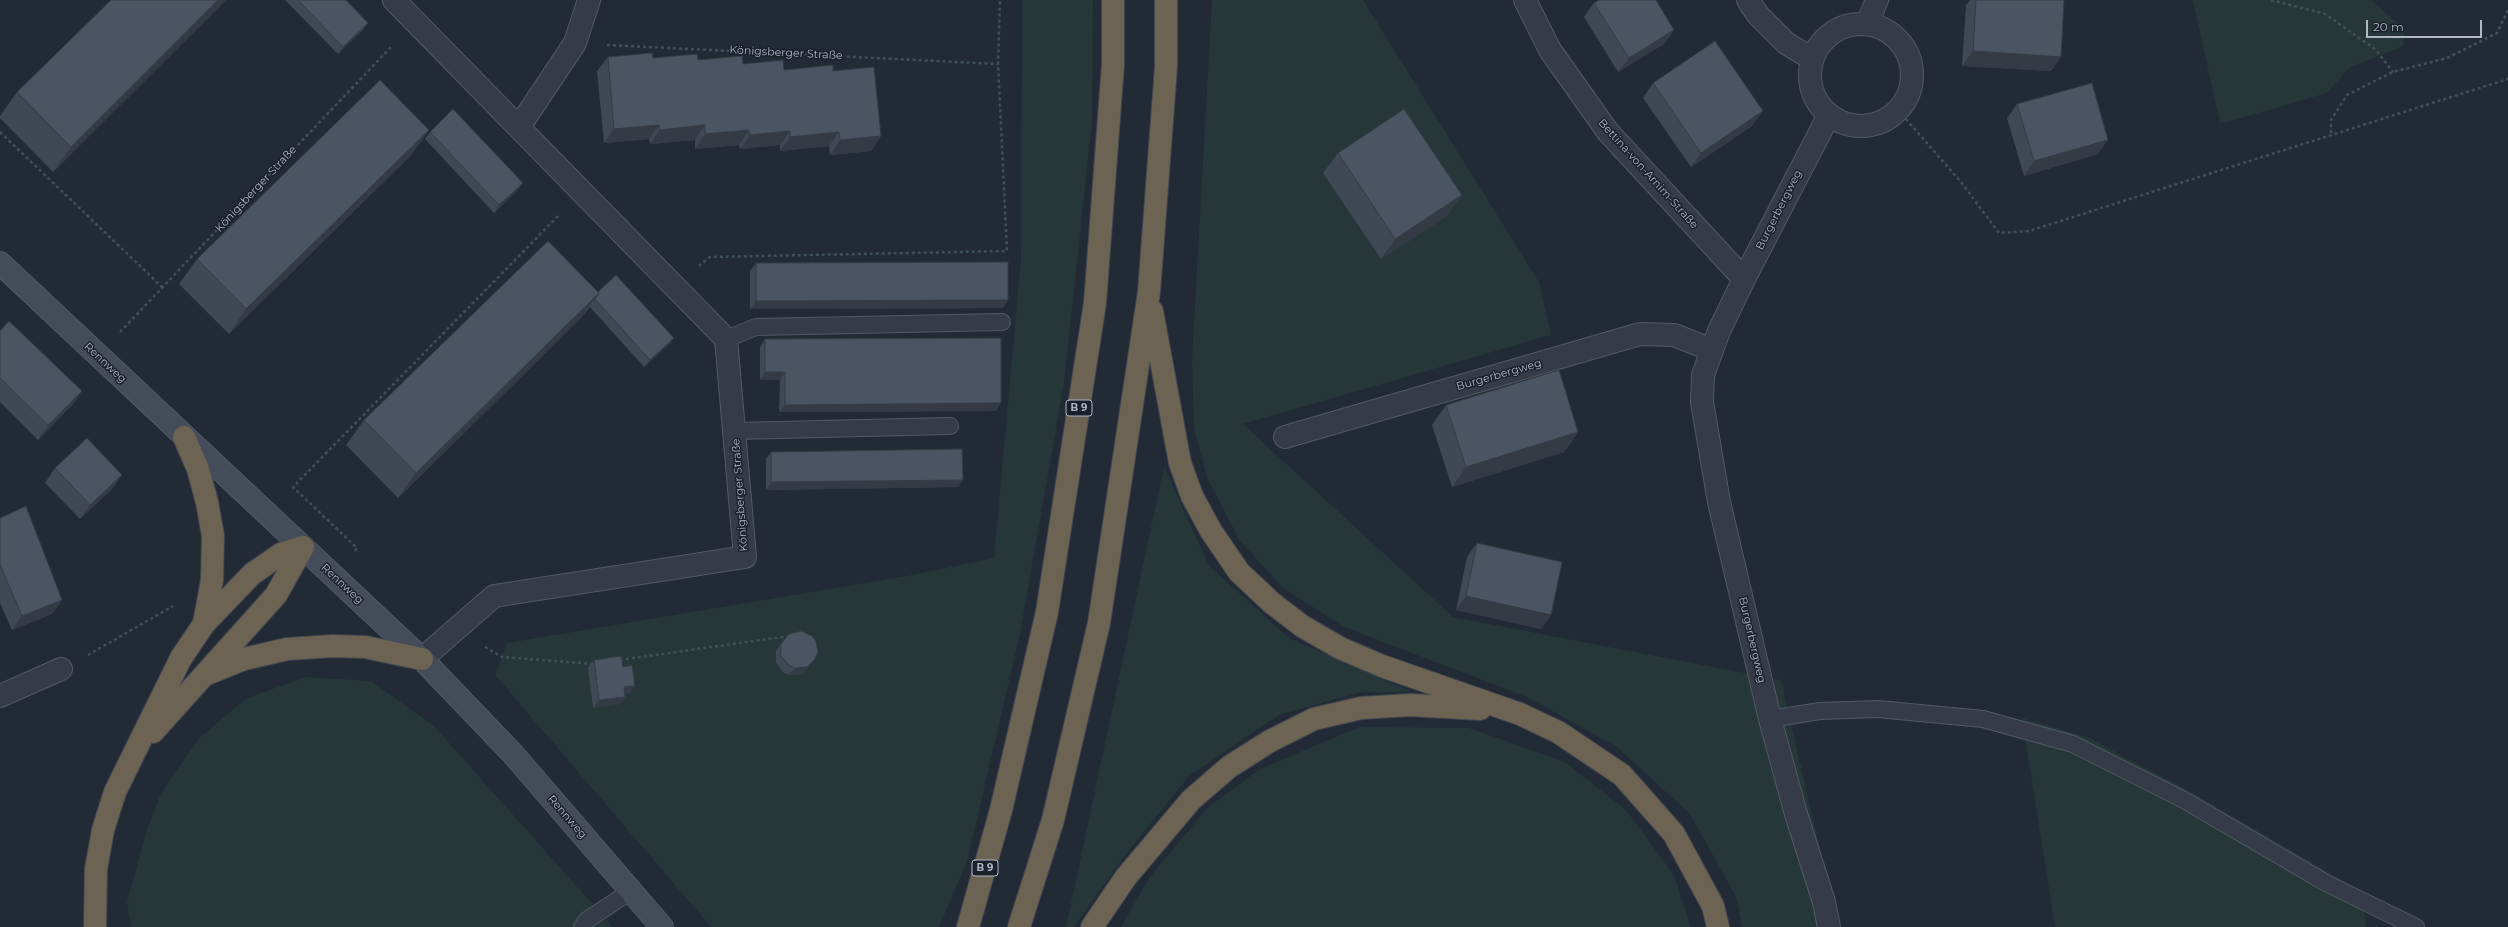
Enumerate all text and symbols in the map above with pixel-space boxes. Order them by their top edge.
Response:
scale bar [2368,12,2484,38]
text: 20 m [2373,19,2404,34]
street label: Königsberger Straße [729,43,843,63]
street label: Bettina-von-Arnim-Straße [1595,117,1701,231]
street label: Königsberger Straße [213,143,299,235]
street label: Burgerbergweg [1753,168,1805,252]
street label: Rennweg [81,340,129,386]
street label: Burgerbergweg [1455,357,1543,393]
road number: B 9 [1066,400,1092,416]
street label: Königsberger Straße [729,438,751,552]
street label: Rennweg [318,561,366,607]
street label: Burgerbergweg [1736,596,1768,684]
street label: Rennweg [545,793,589,841]
road number: B 9 [972,860,998,876]

